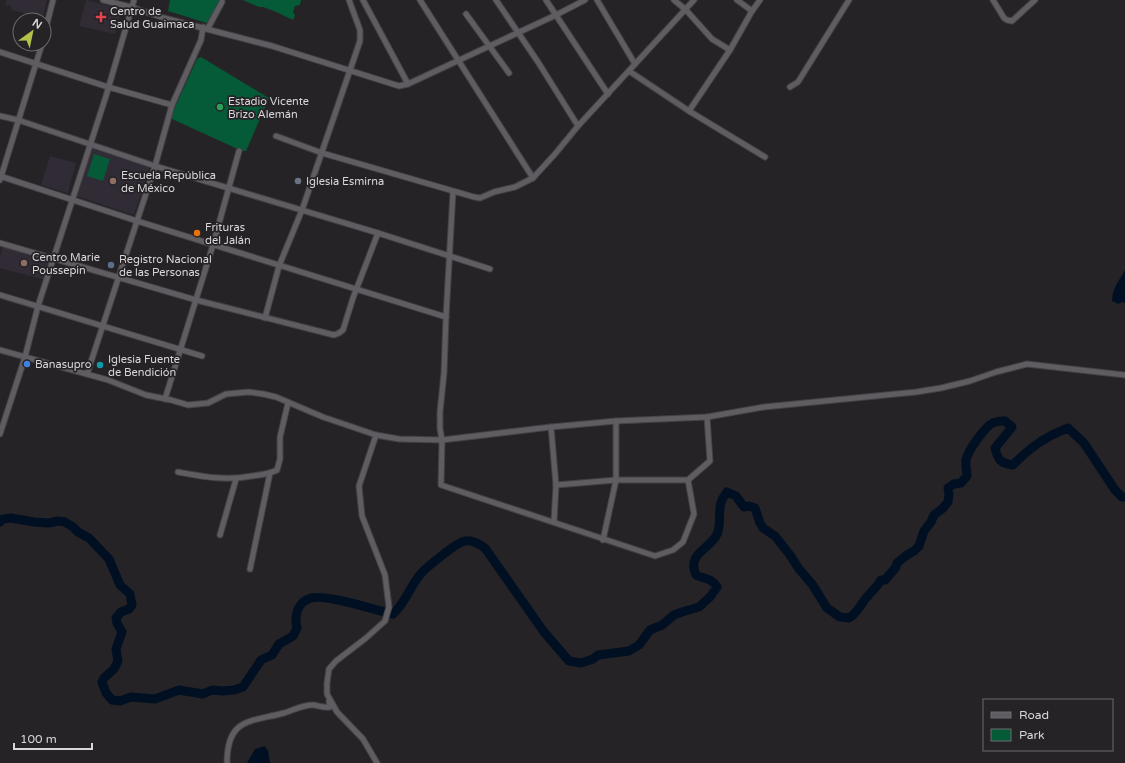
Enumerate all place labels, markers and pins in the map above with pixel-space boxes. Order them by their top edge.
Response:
place label: Centro de Salud Guaimaca [110,5,194,31]
marker: Centro de Salud Guaimaca [95,11,107,23]
place label: Estadio Vicente Brizo Alemán [228,95,309,121]
marker: Estadio Vicente Brizo Alemán [215,102,225,112]
place label: Escuela República de México [121,169,216,195]
place label: Iglesia Esmirna [306,175,384,188]
marker: Escuela República de México [108,176,118,186]
marker: Iglesia Esmirna [293,176,303,186]
place label: Frituras del Jalán [205,221,251,247]
marker: Frituras del Jalán [192,228,202,238]
place label: Centro Marie Poussepin [32,251,100,277]
place label: Registro Nacional de las Personas [119,253,212,279]
marker: Centro Marie Poussepin [19,258,29,268]
marker: Registro Nacional de las Personas [106,260,116,270]
place label: Iglesia Fuente de Bendición [108,353,180,379]
place label: Banasupro [35,358,92,371]
marker: Banasupro [22,359,32,369]
marker: Iglesia Fuente de Bendición [95,360,105,370]

